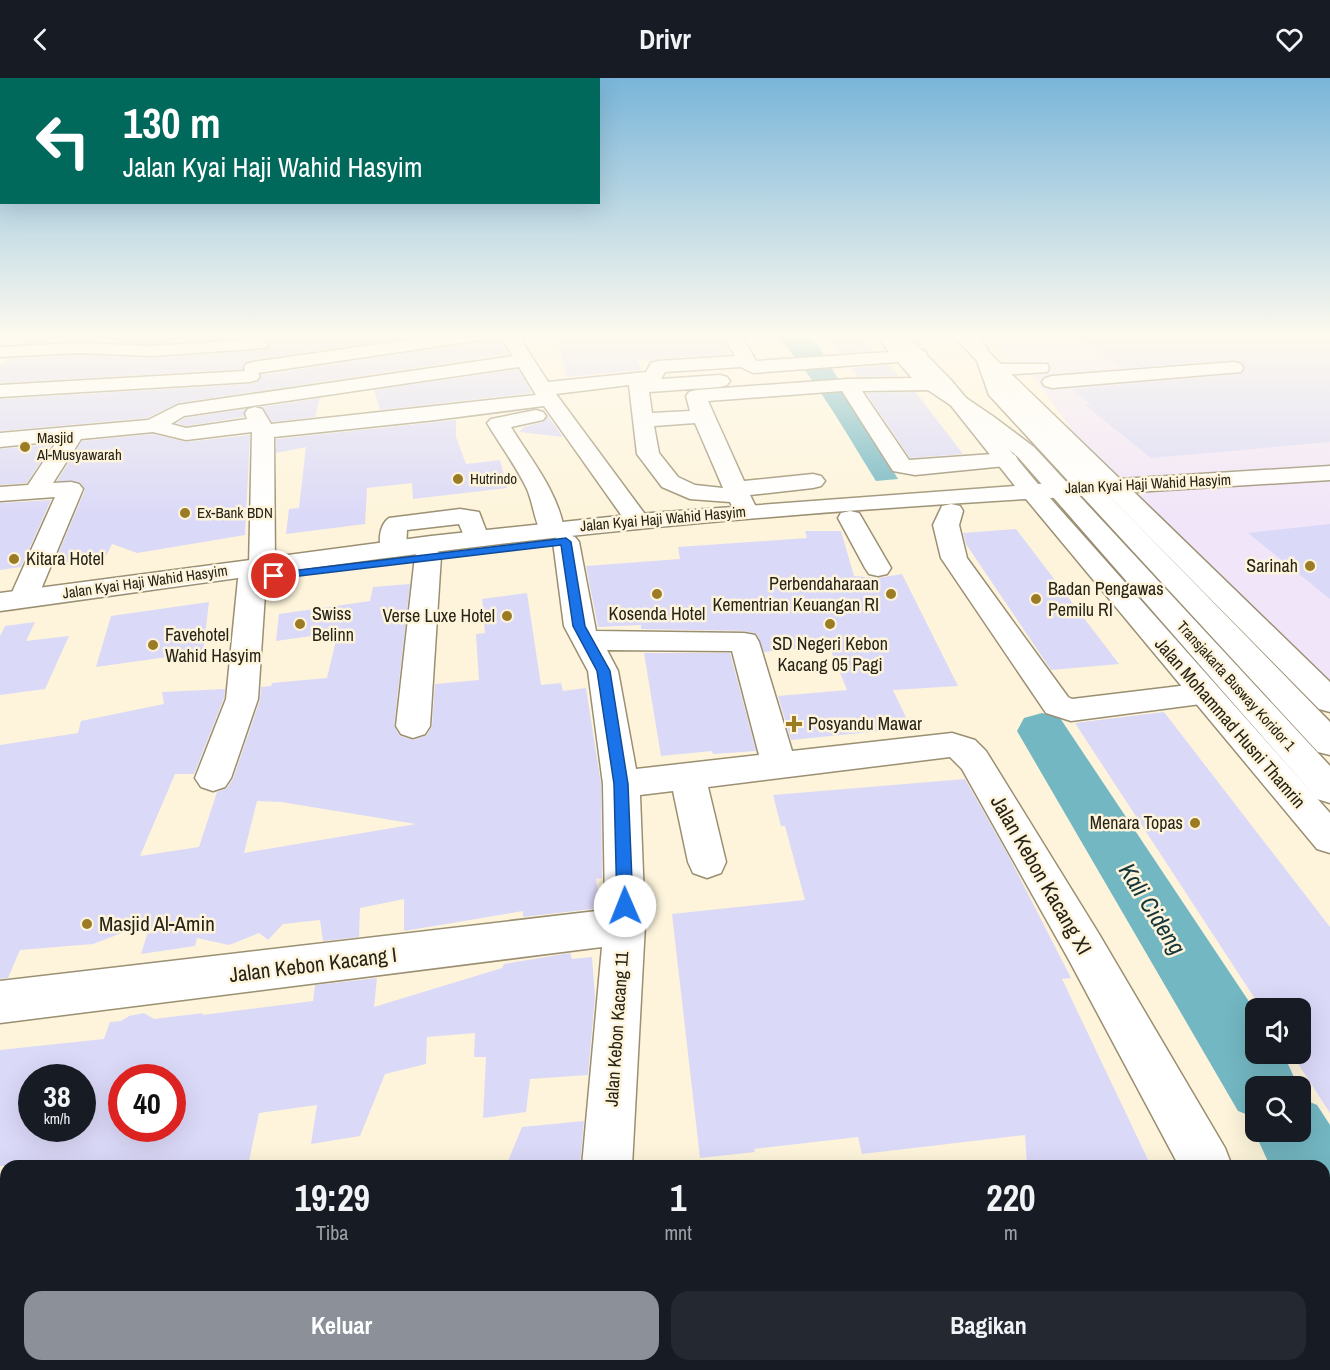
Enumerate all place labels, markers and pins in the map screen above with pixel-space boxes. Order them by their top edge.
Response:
place label: Masjid Al-Musyawarah [36,427,122,465]
marker: Masjid Al-Musyawarah [18,440,32,454]
place label: Hutrindo [470,468,517,489]
marker: Hutrindo [451,472,465,486]
place label: Ex-Bank BDN [197,502,273,523]
marker: Ex-Bank BDN [178,506,192,520]
place label: Kitara Hotel [26,546,104,571]
pin [248,550,299,601]
marker: Kitara Hotel [7,552,21,566]
place label: Sarinah [1246,553,1298,578]
marker: Sarinah [1303,559,1317,573]
place label: Perbendaharaan Kementrian Keuangan RI [712,571,879,617]
place label: Badan Pengawas Pemilu RI [1048,576,1164,622]
marker: Kosenda Hotel [650,587,664,601]
marker: Perbendaharaan Kementrian Keuangan RI [884,587,898,601]
marker: Badan Pengawas Pemilu RI [1029,592,1043,606]
place label: Swiss Belinn [312,601,354,647]
place label: Kosenda Hotel [609,601,705,626]
place label: Verse Luxe Hotel [383,603,495,628]
marker: Verse Luxe Hotel [500,609,514,623]
marker: Swiss Belinn [293,617,307,631]
marker: SD Negeri Kebon Kacang 05 Pagi [823,617,837,631]
place label: Favehotel Wahid Hasyim [165,622,261,668]
place label: SD Negeri Kebon Kacang 05 Pagi [772,631,888,677]
marker: Favehotel Wahid Hasyim [146,638,160,652]
place label: Posyandu Mawar [808,711,922,736]
marker: Posyandu Mawar [785,715,803,733]
place label: Menara Topas [1090,810,1183,835]
marker: Menara Topas [1188,816,1202,830]
place label: Masjid Al-Amin [99,909,215,938]
marker: Masjid Al-Amin [80,917,94,931]

